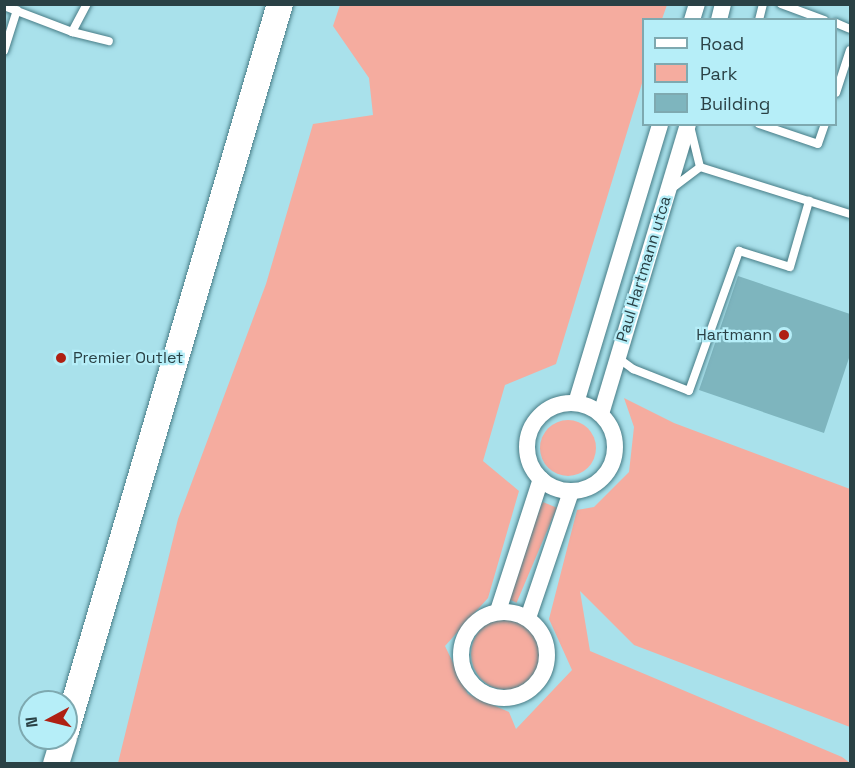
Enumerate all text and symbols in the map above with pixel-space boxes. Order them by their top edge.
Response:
legend [642,18,837,126]
text: Road [700,32,744,55]
text: Park [700,62,737,85]
text: Building [700,92,770,115]
street label: Paul Hartmann utca [613,194,675,344]
place label: Hartmann [696,325,772,345]
marker: Hartmann [777,328,791,342]
place label: Premier Outlet [73,348,183,368]
marker: Premier Outlet [54,351,68,365]
north arrow [18,690,78,750]
text: N [21,715,43,729]

